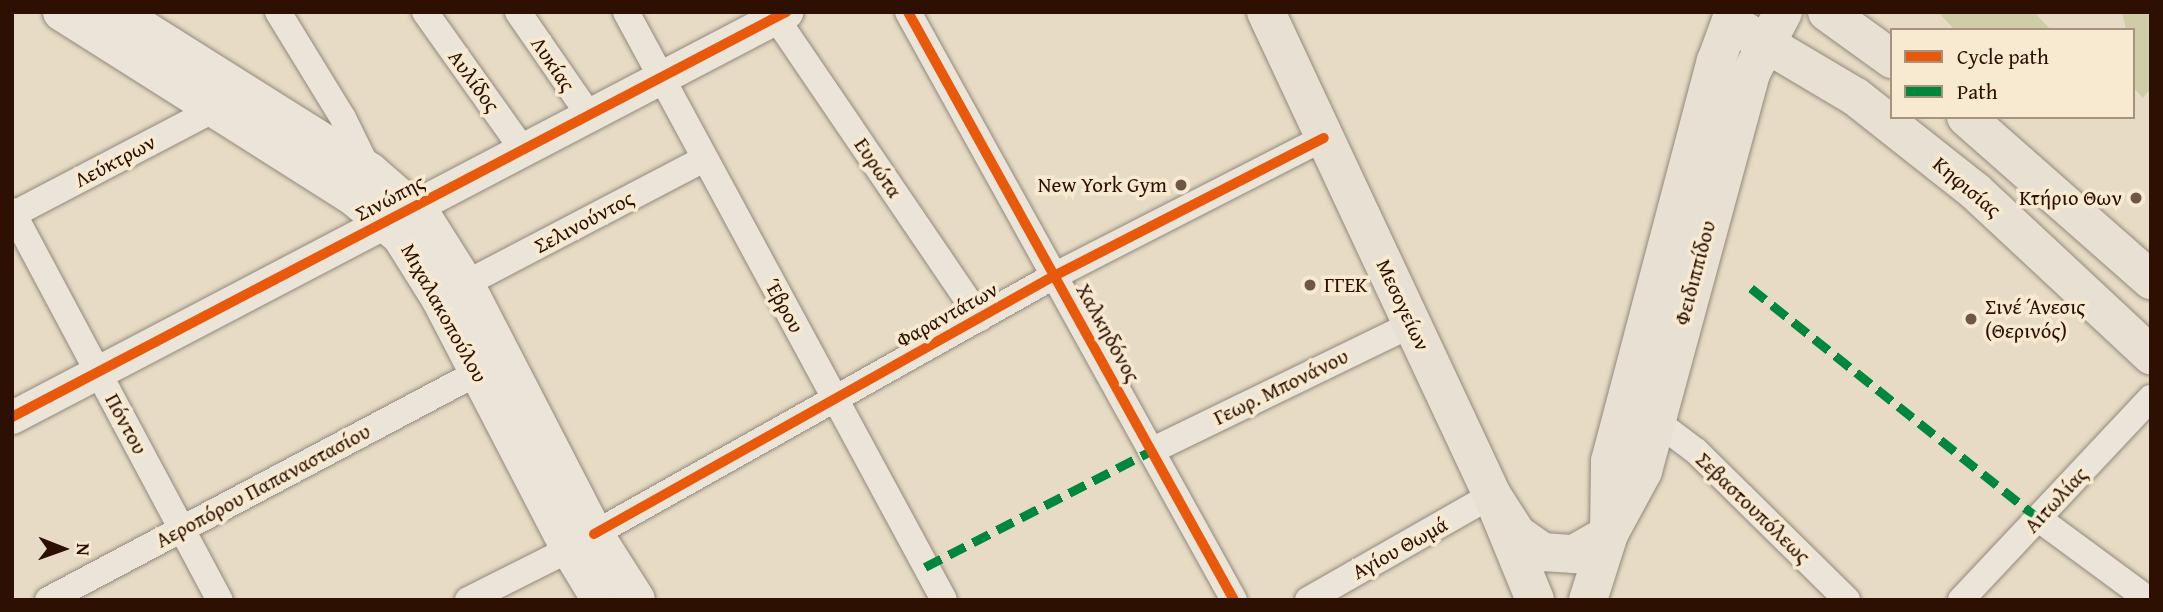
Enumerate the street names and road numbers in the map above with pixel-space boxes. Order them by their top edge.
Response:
street label: Λυκίας [526,32,580,96]
street label: Αυλίδος [443,45,505,117]
street label: Λεύκτρων [70,129,160,193]
street label: Ευρώτα [849,133,907,203]
street label: Κηφισίας [1928,151,2006,223]
street label: Σινώπης [351,169,429,227]
street label: Σελινούντος [530,185,638,259]
street label: Φειδιππίδου [1669,218,1721,328]
street label: Μιχαλακοπούλου [395,239,493,387]
street label: Μεσογείων [1371,255,1435,355]
street label: Έβρου [759,275,809,337]
street label: Φαραντάτων [892,277,1002,353]
street label: Χαλκηδόνος [1071,279,1145,387]
street label: Γεωρ. Μπονάνου [1209,343,1353,431]
street label: Πόντου [100,389,152,459]
street label: Αεροπόρου Παπαναστασίου [151,419,375,553]
street label: Σεβαστουπόλεως [1691,447,1815,569]
street label: Αιτωλίας [2019,462,2093,538]
street label: Αγίου Θωμά [1348,511,1452,585]

